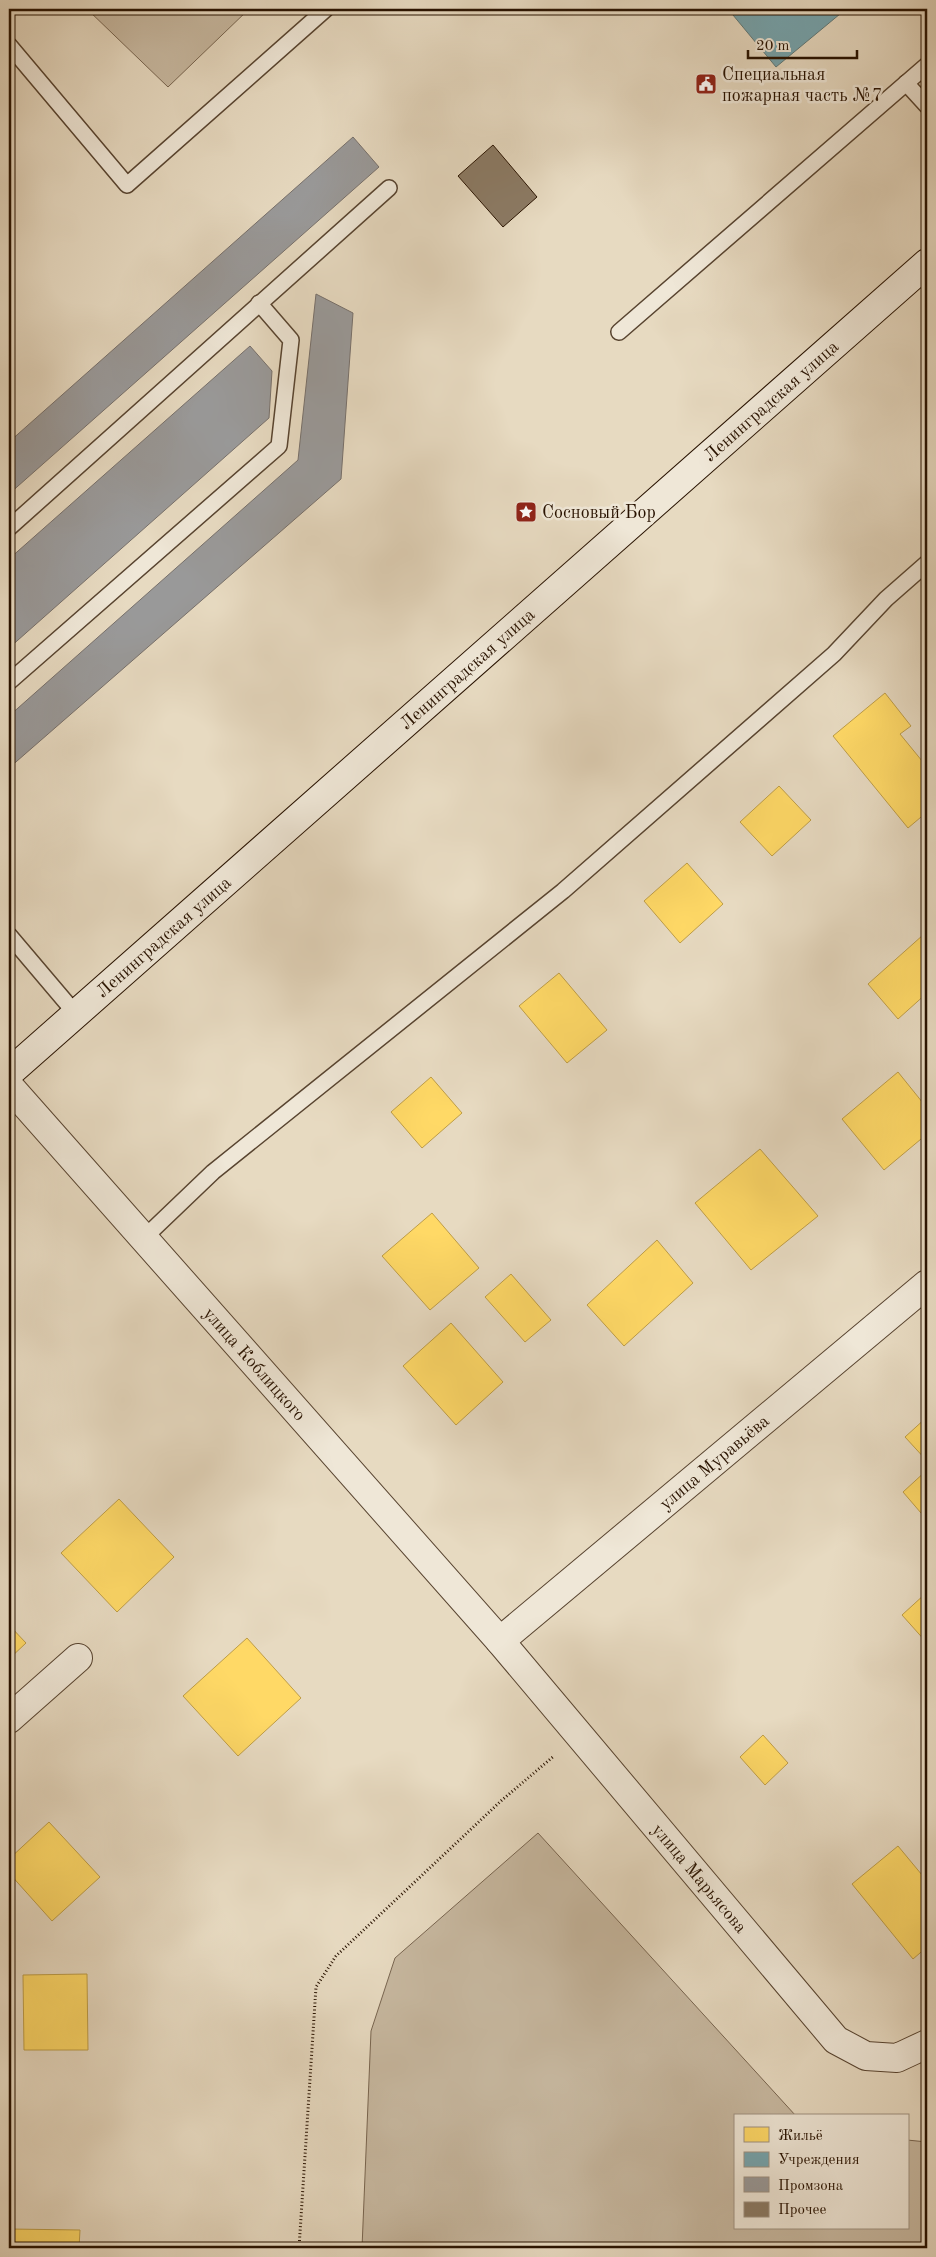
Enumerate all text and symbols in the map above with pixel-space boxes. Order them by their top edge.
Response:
scale bar [748,28,857,60]
text: 20 m [756,39,790,54]
place label: Специальная пожарная часть №7 [722,66,882,105]
public building icon: Специальная пожарная часть №7 [694,72,718,96]
street label: Ленинградская улица [701,338,842,466]
place icon: Сосновый Бор [514,500,538,524]
place label: Сосновый Бор [542,504,656,522]
street label: Ленинградская улица [397,605,539,733]
street label: Ленинградская улица [93,873,235,1001]
street label: улица Коблицкого [199,1304,309,1425]
street label: улица Муравьёва [656,1412,773,1514]
street label: улица Марьясова [648,1821,750,1937]
legend [734,2114,908,2230]
text: Жильё [778,2129,823,2144]
text: Учреждения [778,2153,860,2168]
text: Промзона [778,2179,844,2194]
text: Прочее [778,2203,826,2218]

